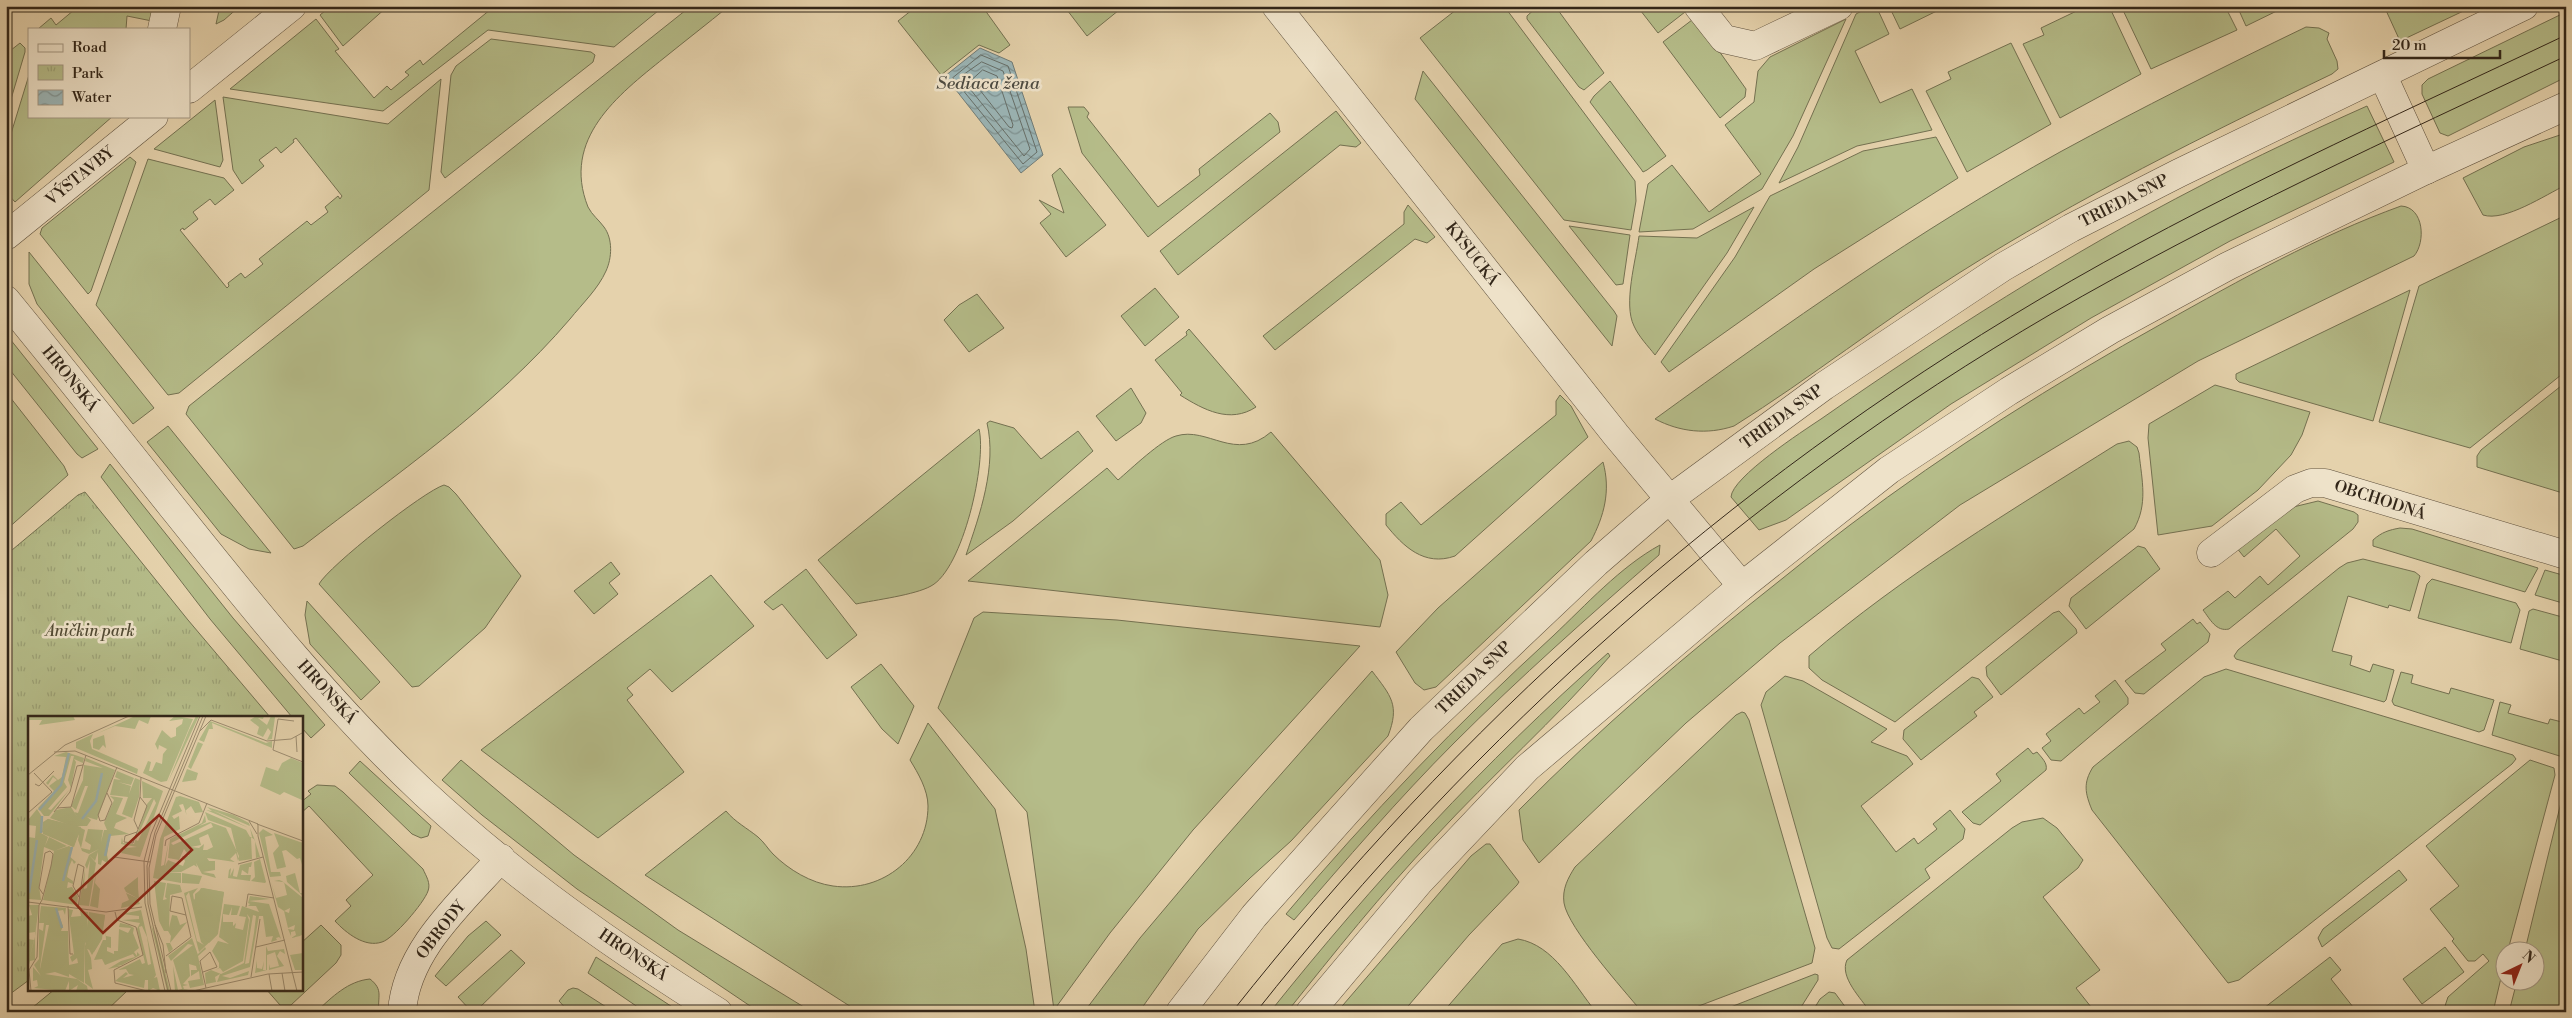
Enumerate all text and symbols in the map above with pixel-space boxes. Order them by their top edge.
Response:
legend [28,28,190,118]
scale bar [2384,28,2501,60]
text: 20 m [2392,36,2427,55]
text: Road [72,38,107,57]
text: Park [72,64,104,83]
water label: Sediaca žena [936,72,1041,95]
text: Water [71,88,112,107]
street label: VÝSTAVBY [40,140,120,210]
street label: TRIEDA SNP [2076,170,2172,232]
street label: KYSUCKÁ [1441,217,1505,291]
street label: HRONSKÁ [37,341,105,417]
street label: TRIEDA SNP [1737,380,1827,454]
street label: OBCHODNÁ [2332,474,2430,525]
park label: Aničkin park [43,621,135,641]
street label: TRIEDA SNP [1432,637,1516,719]
street label: HRONSKÁ [293,655,363,729]
inset map [28,716,302,990]
street label: OBRODY [412,895,471,963]
street label: HRONSKÁ [595,923,673,986]
north arrow [2494,940,2544,990]
text: N [2518,947,2538,968]

